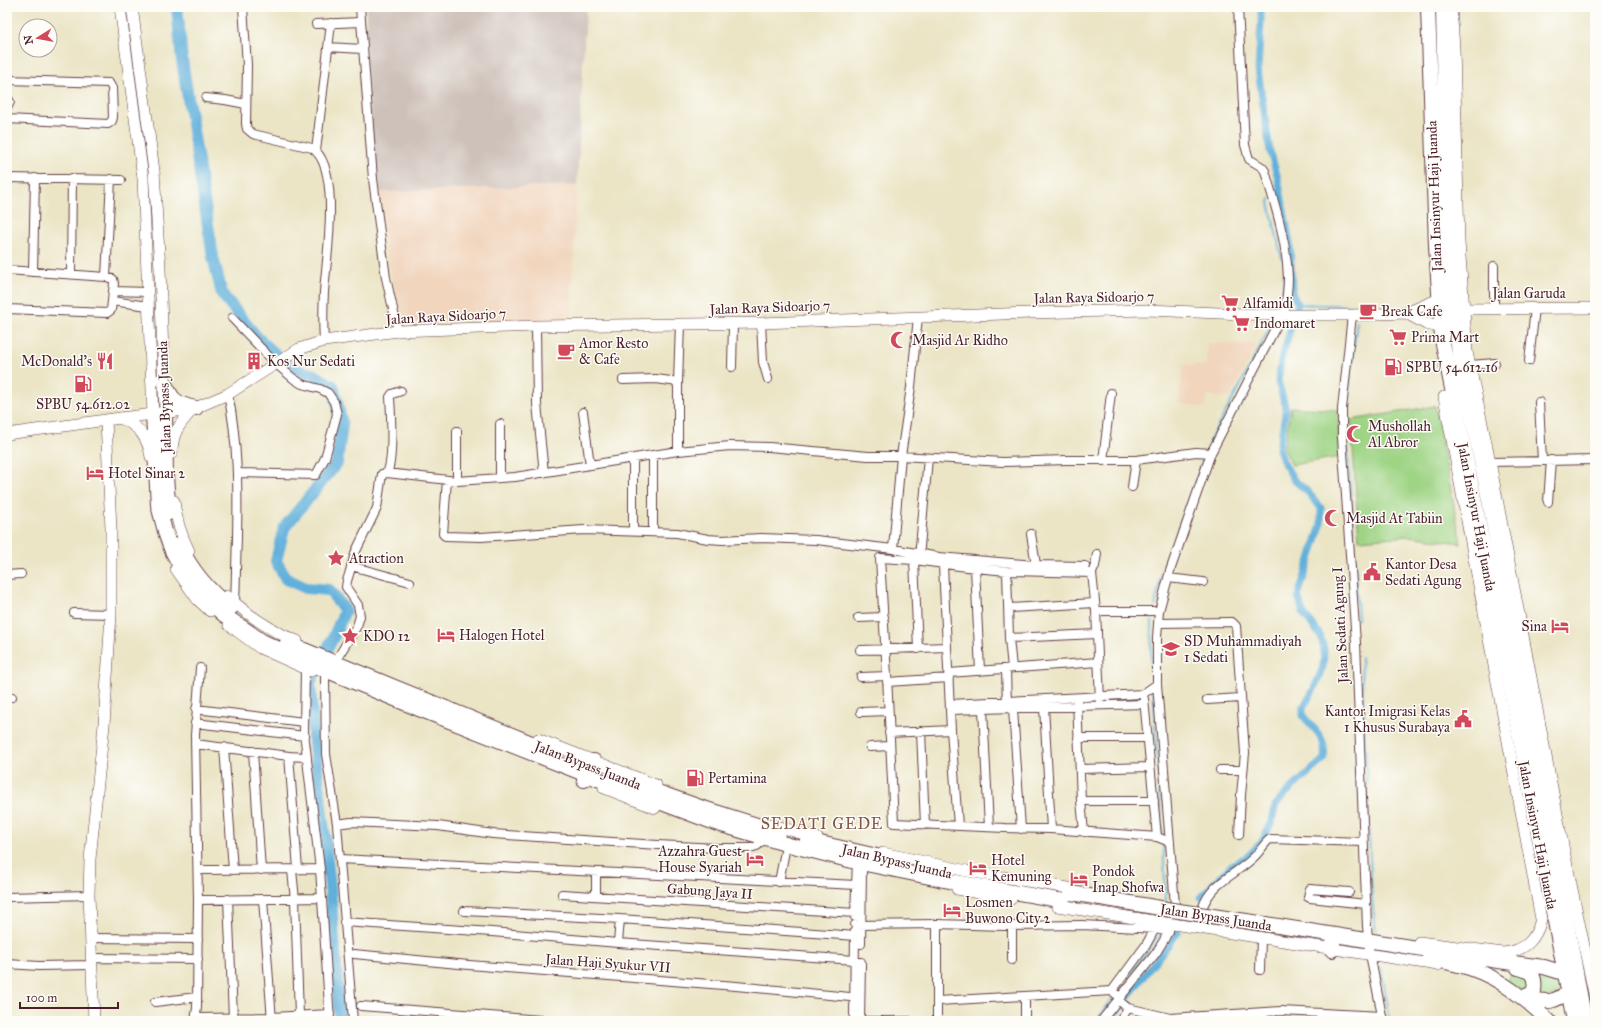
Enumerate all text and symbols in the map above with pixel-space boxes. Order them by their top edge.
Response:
north arrow [18,18,58,58]
text: N [21,33,36,46]
street label: Jalan Insinyur Haji Juanda [1423,120,1447,274]
street label: Jalan Garuda [1490,285,1566,303]
street label: Jalan Raya Sidoarjo 7 [1031,288,1155,308]
supermarket icon: Alfamidi [1220,293,1240,313]
place label: Alfamidi [1242,295,1293,312]
street label: Jalan Raya Sidoarjo 7 [707,297,831,319]
cafe icon: Break Cafe [1358,301,1378,321]
place label: Break Cafe [1381,303,1443,320]
street label: Jalan Raya Sidoarjo 7 [383,305,507,329]
supermarket icon: Indomaret [1231,313,1251,333]
place label: Indomaret [1254,315,1315,332]
supermarket icon: Prima Mart [1388,327,1408,347]
place label: Prima Mart [1411,329,1479,346]
mosque icon: Masjid Ar Ridho [889,330,909,350]
place label: Masjid Ar Ridho [912,332,1008,349]
place label: Amor Resto & Cafe [578,335,648,368]
street label: Jalan Bypass Juanda [154,340,176,456]
cafe icon: Amor Resto & Cafe [556,341,576,361]
restaurant icon: McDonald's [95,351,115,371]
building icon: Kos Nur Sedati [244,351,264,371]
place label: McDonald's [21,353,92,370]
place label: Kos Nur Sedati [267,353,355,370]
fuel station icon: SPBU 54.612.16 [1383,357,1403,377]
place label: SPBU 54.612.16 [1406,359,1499,376]
fuel station icon: SPBU 54.612.02 [73,374,93,394]
place label: SPBU 54.612.02 [36,396,130,413]
place label: Mushollah Al Abror [1367,418,1431,451]
mosque icon: Mushollah Al Abror [1345,424,1365,444]
street label: Jalan Insinyur Haji Juanda [1452,439,1499,593]
hotel icon: Hotel Sinar 2 [85,463,105,483]
place label: Hotel Sinar 2 [108,465,185,482]
mosque icon: Masjid At Tabiin [1323,508,1343,528]
place label: Masjid At Tabiin [1346,510,1443,527]
place icon: Atraction [326,548,346,568]
place label: Atraction [348,550,404,567]
place label: Kantor Desa Sedati Agung [1385,556,1462,589]
public building icon: Kantor Desa Sedati Agung [1362,562,1382,582]
street label: Jalan Sedati Agung I [1329,566,1353,686]
hotel icon: Sina [1550,616,1570,636]
place label: Sina [1522,618,1547,635]
hotel icon: Halogen Hotel [436,625,456,645]
place icon: KDO 12 [340,626,360,646]
place label: Halogen Hotel [459,627,545,644]
place label: KDO 12 [363,628,410,645]
place label: SD Muhammadiyah 1 Sedati [1184,633,1302,666]
school or university icon: SD Muhammadiyah 1 Sedati [1161,639,1181,659]
place label: Kantor Imigrasi Kelas 1 Khusus Surabaya [1325,703,1450,736]
public building icon: Kantor Imigrasi Kelas 1 Khusus Surabaya [1453,709,1473,729]
street label: Jalan Bypass Juanda [530,737,644,795]
street label: Jalan Insinyur Haji Juanda [1513,757,1560,911]
fuel station icon: Pertamina [685,768,705,788]
place label: Pertamina [708,770,767,787]
district label: SEDATI GEDE [761,814,883,833]
street label: Jalan Bypass Juanda [838,840,954,883]
place label: Azzahra Guest House Syariah [657,843,742,876]
hotel icon: Azzahra Guest House Syariah [745,849,765,869]
place label: Hotel Kemuning [991,852,1052,885]
hotel icon: Hotel Kemuning [968,858,988,878]
place label: Pondok Inap Shofwa [1092,863,1164,896]
hotel icon: Pondok Inap Shofwa [1069,869,1089,889]
street label: Gabung Jaya II [666,880,753,904]
place label: Losmen Buwono City 2 [965,894,1051,927]
hotel icon: Losmen Buwono City 2 [942,900,962,920]
street label: Jalan Bypass Juanda [1157,900,1273,936]
street label: Jalan Haji Syukur VII [543,950,671,977]
scale bar [20,984,118,1010]
text: 100 m [26,991,57,1005]

